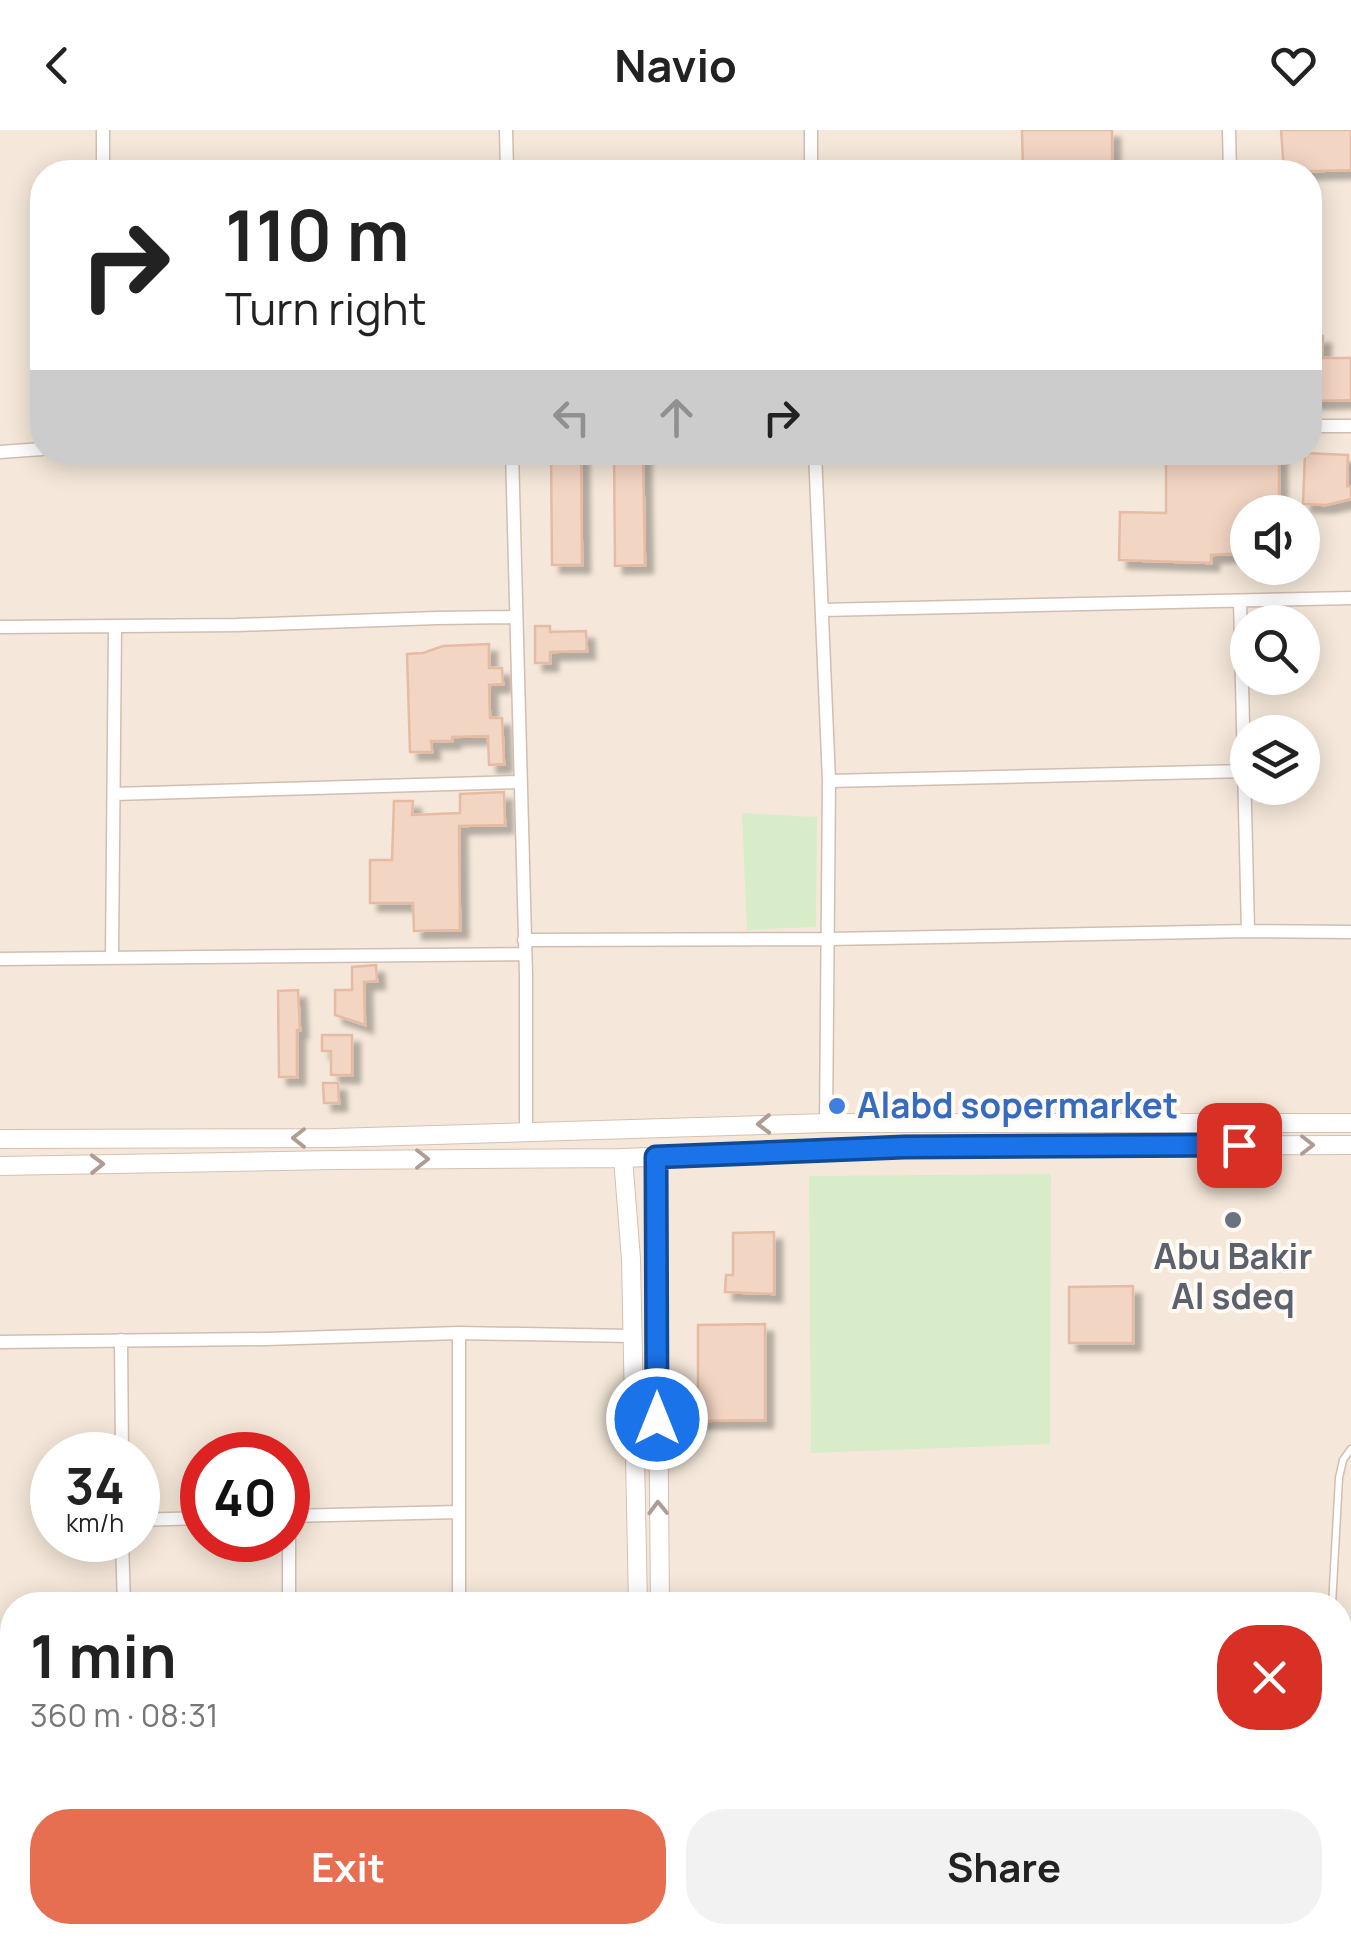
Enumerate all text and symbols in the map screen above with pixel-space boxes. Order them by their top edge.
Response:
text: Navio [614,34,737,96]
icon: back [30,38,85,93]
icon: heart [1266,38,1321,93]
text: 110 m [225,186,409,282]
icon: right [60,200,190,330]
text: Turn right [225,277,426,339]
icon: left [544,390,599,445]
icon: ahead [649,390,704,445]
icon: right [754,390,809,445]
map controls [1230,495,1320,805]
button: sound [1230,495,1320,585]
button: search [1230,605,1320,695]
button: layers [1230,715,1320,805]
place label: Alabd sopermarket [857,1081,1178,1129]
marker: Alabd sopermarket [826,1095,848,1117]
pin [1197,1103,1282,1188]
one-way arrow [755,1114,771,1135]
icon: arrive [1212,1118,1267,1173]
one-way arrow [290,1127,306,1149]
one-way arrow [1300,1134,1316,1156]
one-way arrow [415,1149,431,1170]
one-way arrow [90,1153,106,1175]
marker: Abu Bakir Al sdeq [1222,1209,1244,1231]
place label: Abu Bakir Al sdeq [1154,1232,1312,1320]
position arrow [605,1367,709,1471]
speed limit sign: 40 [180,1432,310,1562]
text: 34 [65,1451,125,1519]
one-way arrow [647,1499,669,1514]
text: km/h [66,1505,124,1540]
text: 1 min [30,1614,177,1696]
button: close [1217,1625,1322,1730]
text: 360 m · 08:31 [30,1693,219,1737]
button: Exit [30,1809,666,1924]
button: Share [686,1809,1322,1924]

